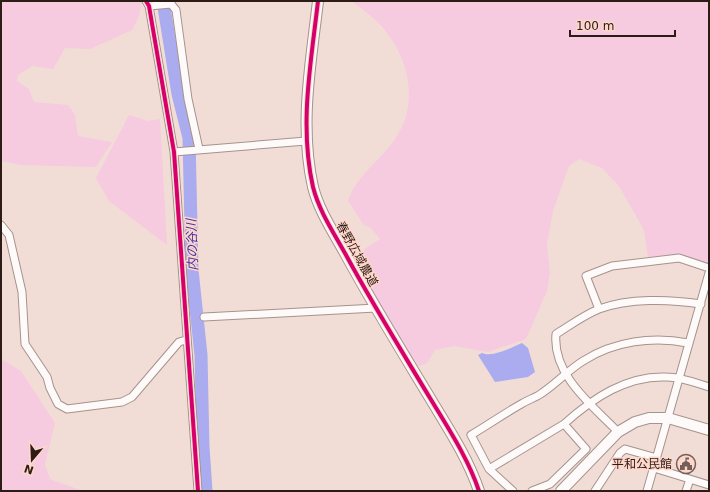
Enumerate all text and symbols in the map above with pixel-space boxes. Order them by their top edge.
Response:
scale bar [570,12,675,38]
text: 100 m [576,19,614,33]
water label: 内の谷川 [184,217,200,271]
street label: 春野広域農道 [333,219,381,289]
north arrow [12,440,52,480]
public building icon: 平和公民館 [675,453,697,475]
place label: 平和公民館 [612,457,672,471]
text: N [22,461,35,477]

